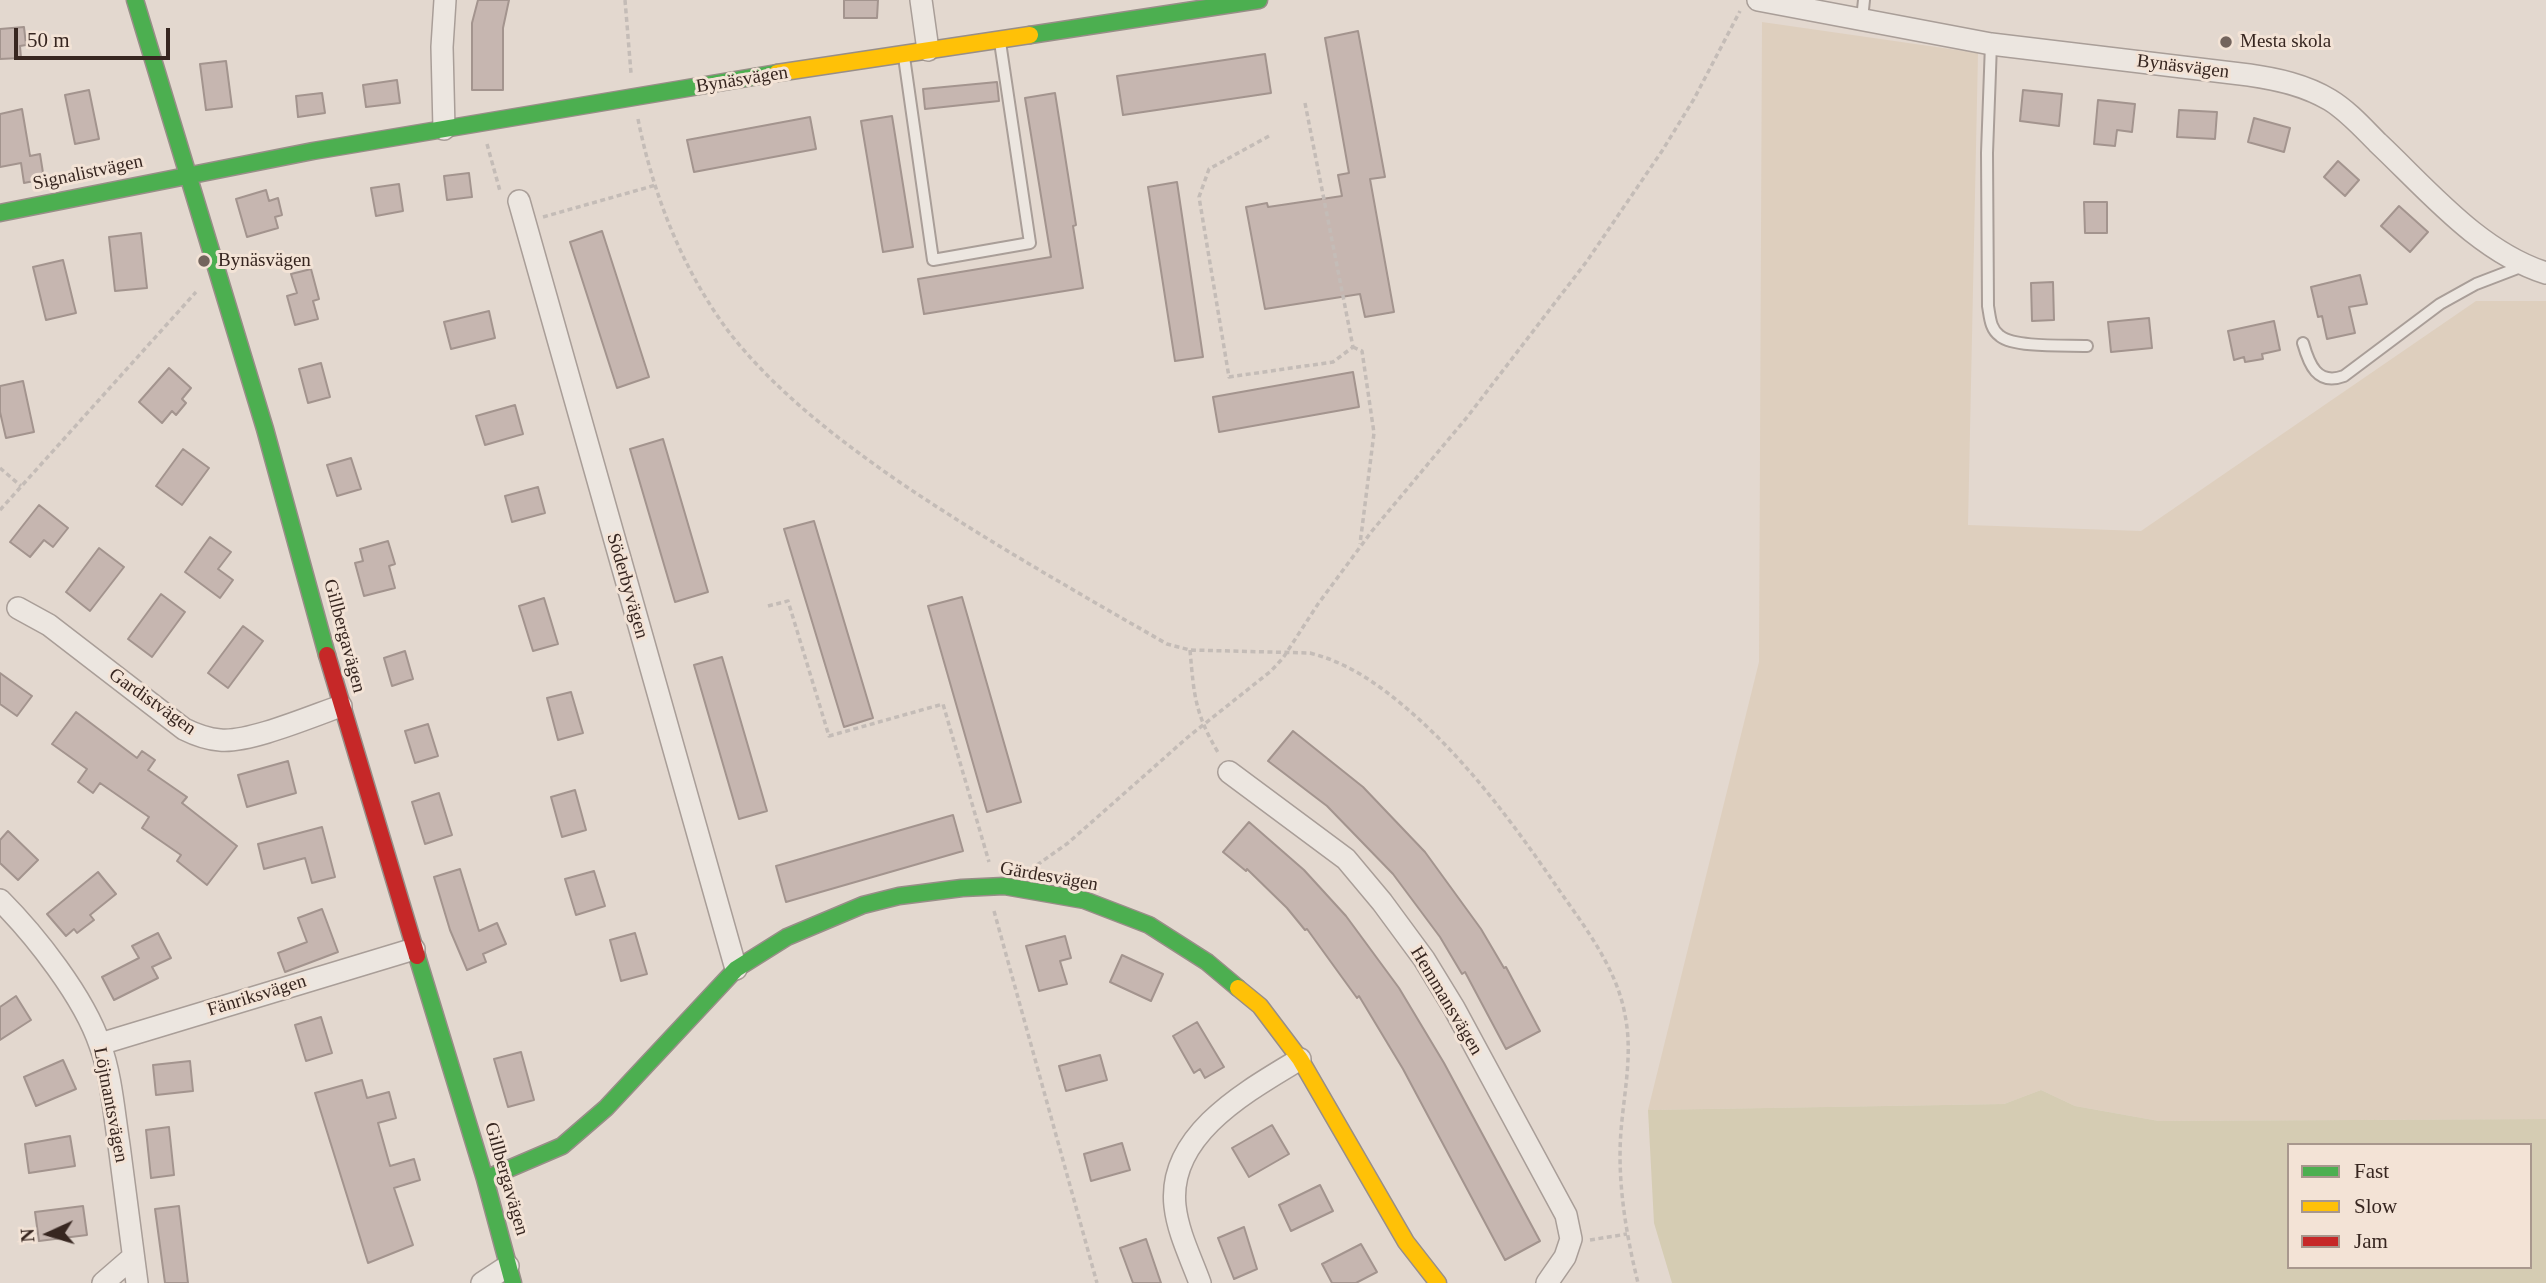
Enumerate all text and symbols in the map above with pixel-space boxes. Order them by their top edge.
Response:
scale bar [18,14,173,58]
text: 50 m [27,28,70,52]
place label: Mesta skola [2240,31,2331,53]
marker: Mesta skola [2218,34,2234,50]
street label: Bynäsvägen [2136,50,2230,84]
street label: Bynäsvägen [694,61,790,99]
street label: Signalistvägen [31,150,145,196]
place label: Bynäsvägen [218,250,311,272]
marker: Bynäsvägen [196,253,212,269]
street label: Söderbyvägen [601,531,653,641]
street label: Gillbergavägen [318,577,370,695]
street label: Gardistvägen [104,664,200,740]
street label: Gärdesvägen [998,857,1100,897]
street label: Hemmansvägen [1405,943,1487,1059]
street label: Fänriksvägen [205,970,309,1022]
street label: Löjtnantsvägen [88,1045,132,1165]
street label: Gillbergavägen [479,1120,533,1238]
legend [2287,1143,2532,1269]
text: Fast [2354,1159,2389,1183]
text: Slow [2354,1194,2397,1218]
north arrow [14,1199,84,1269]
text: N [17,1228,39,1243]
text: Jam [2354,1229,2388,1253]

